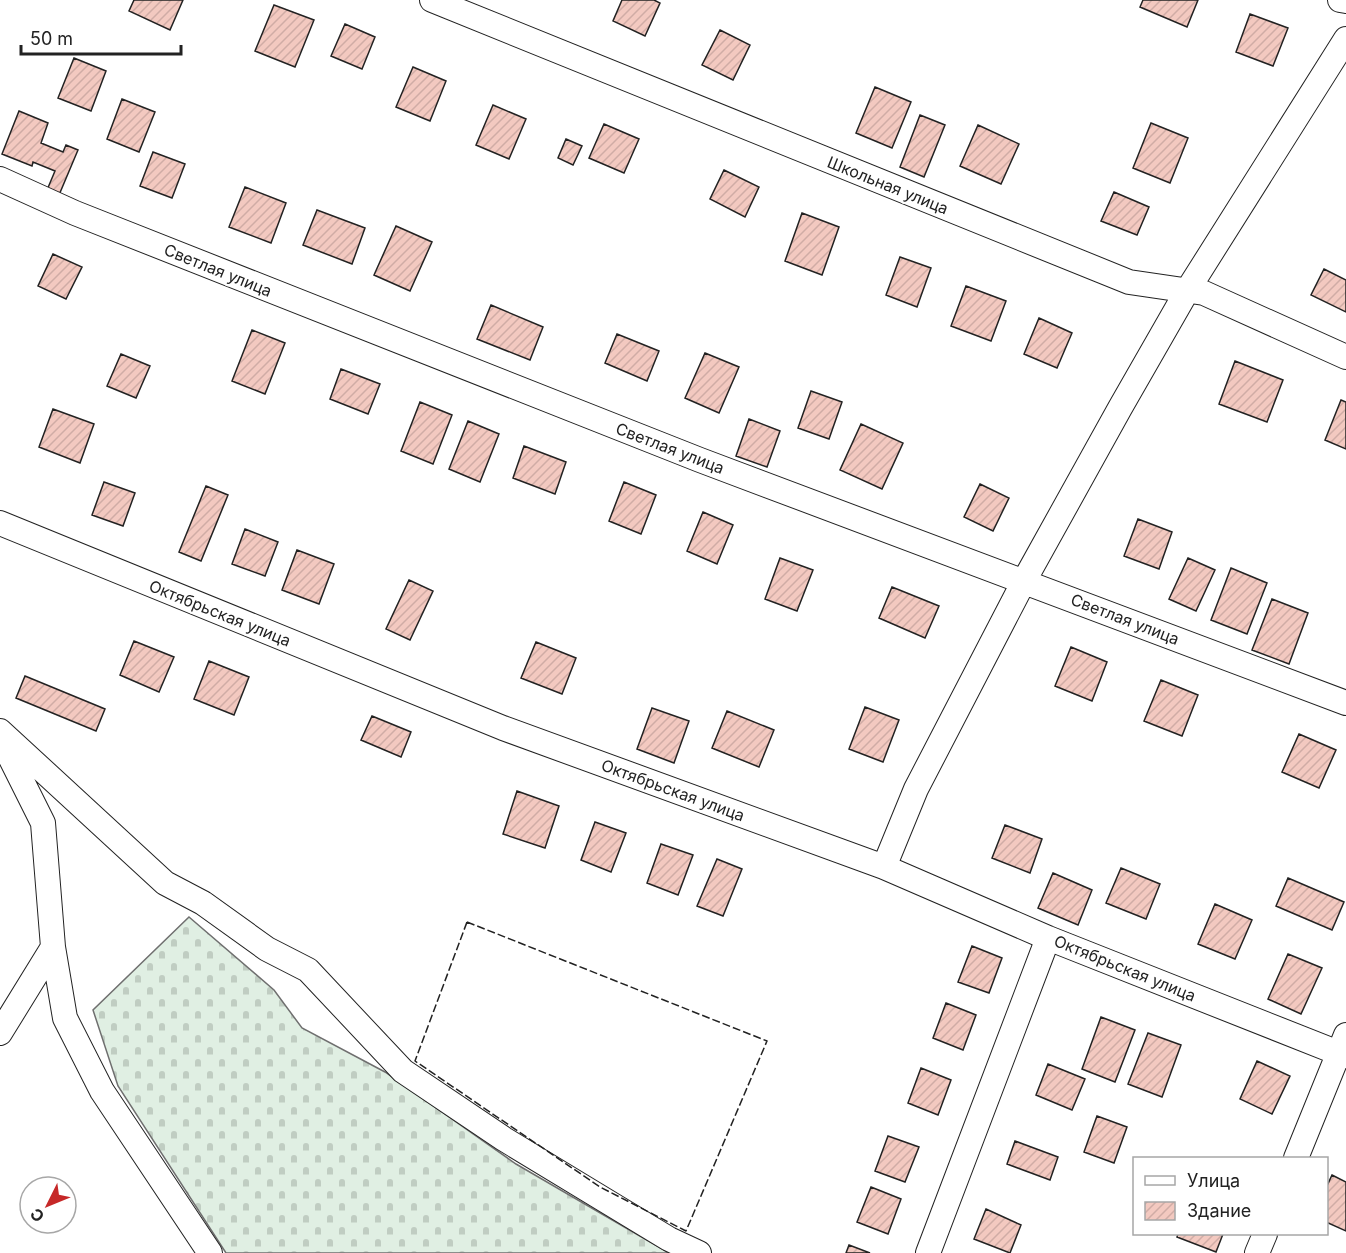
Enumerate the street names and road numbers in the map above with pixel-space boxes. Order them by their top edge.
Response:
street label: Школьная улица [825,152,951,218]
street label: Светлая улица [161,239,275,301]
street label: Светлая улица [613,418,727,478]
street label: Октябрьская улица [146,575,294,651]
street label: Светлая улица [1068,589,1182,649]
street label: Октябрьская улица [599,755,747,825]
street label: Октябрьская улица [1051,930,1199,1006]

